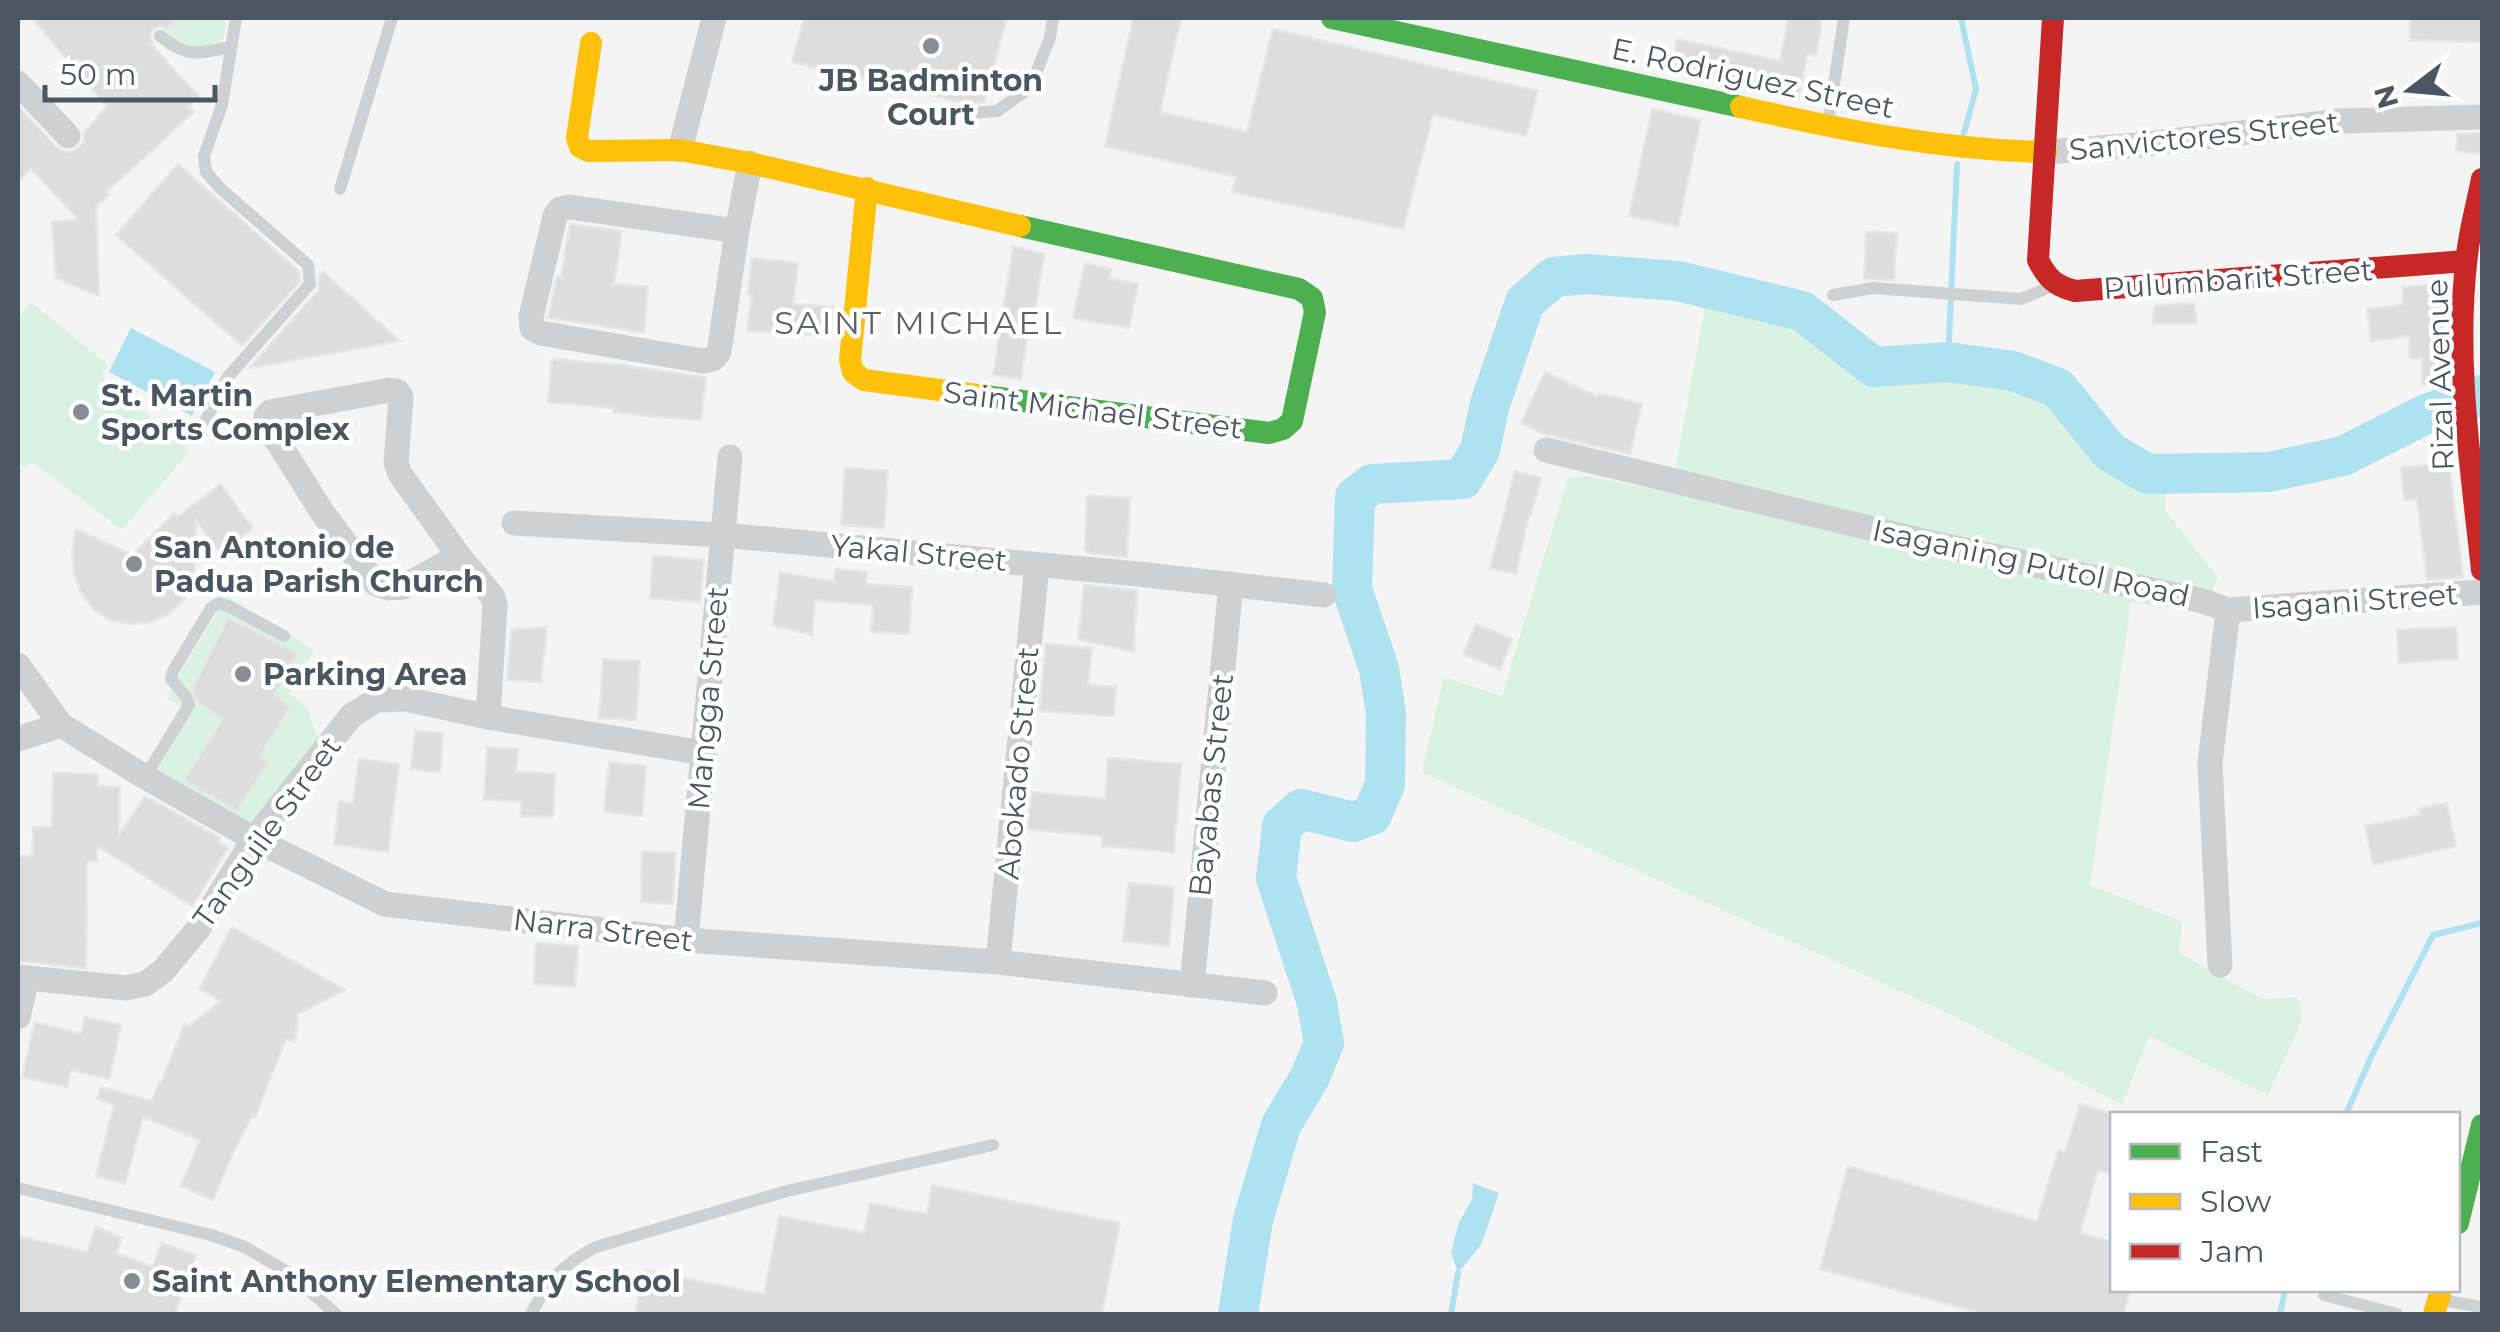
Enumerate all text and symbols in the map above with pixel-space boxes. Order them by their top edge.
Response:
street label: E. Rodriguez Street [1608,30,1898,126]
marker: JB Badminton Court [920,35,942,57]
scale bar [45,40,215,102]
north arrow [2360,40,2460,140]
text: 50 m [60,56,137,93]
place label: JB Badminton Court [818,62,1043,133]
text: N [2367,81,2405,112]
street label: Sanvictores Street [2067,103,2341,169]
street label: Pulumbarit Street [2102,251,2374,307]
street label: Rizal Avenue [2418,278,2462,472]
district label: SAINT MICHAEL [774,303,1064,342]
street label: Saint Michael Street [942,373,1244,447]
place label: St. Martin Sports Complex [101,377,350,448]
marker: St. Martin Sports Complex [70,401,92,423]
street label: Isaganing Putol Road [1869,511,2193,615]
street label: Yakal Street [829,527,1009,579]
place label: San Antonio de Padua Parish Church [154,529,484,600]
marker: San Antonio de Padua Parish Church [123,553,145,575]
street label: Isagani Street [2251,575,2459,627]
street label: Mangga Street [680,585,736,811]
street label: Abokado Street [989,645,1047,881]
place label: Parking Area [263,656,468,693]
marker: Parking Area [232,663,254,685]
street label: Bayabas Street [1181,672,1241,898]
street label: Tanguile Street [185,729,349,935]
street label: Narra Street [511,901,695,959]
legend [2110,1112,2460,1292]
text: Fast [2200,1133,2263,1170]
text: Slow [2200,1183,2272,1220]
text: Jam [2199,1233,2265,1270]
place label: Saint Anthony Elementary School [152,1263,681,1300]
marker: Saint Anthony Elementary School [121,1270,143,1292]

